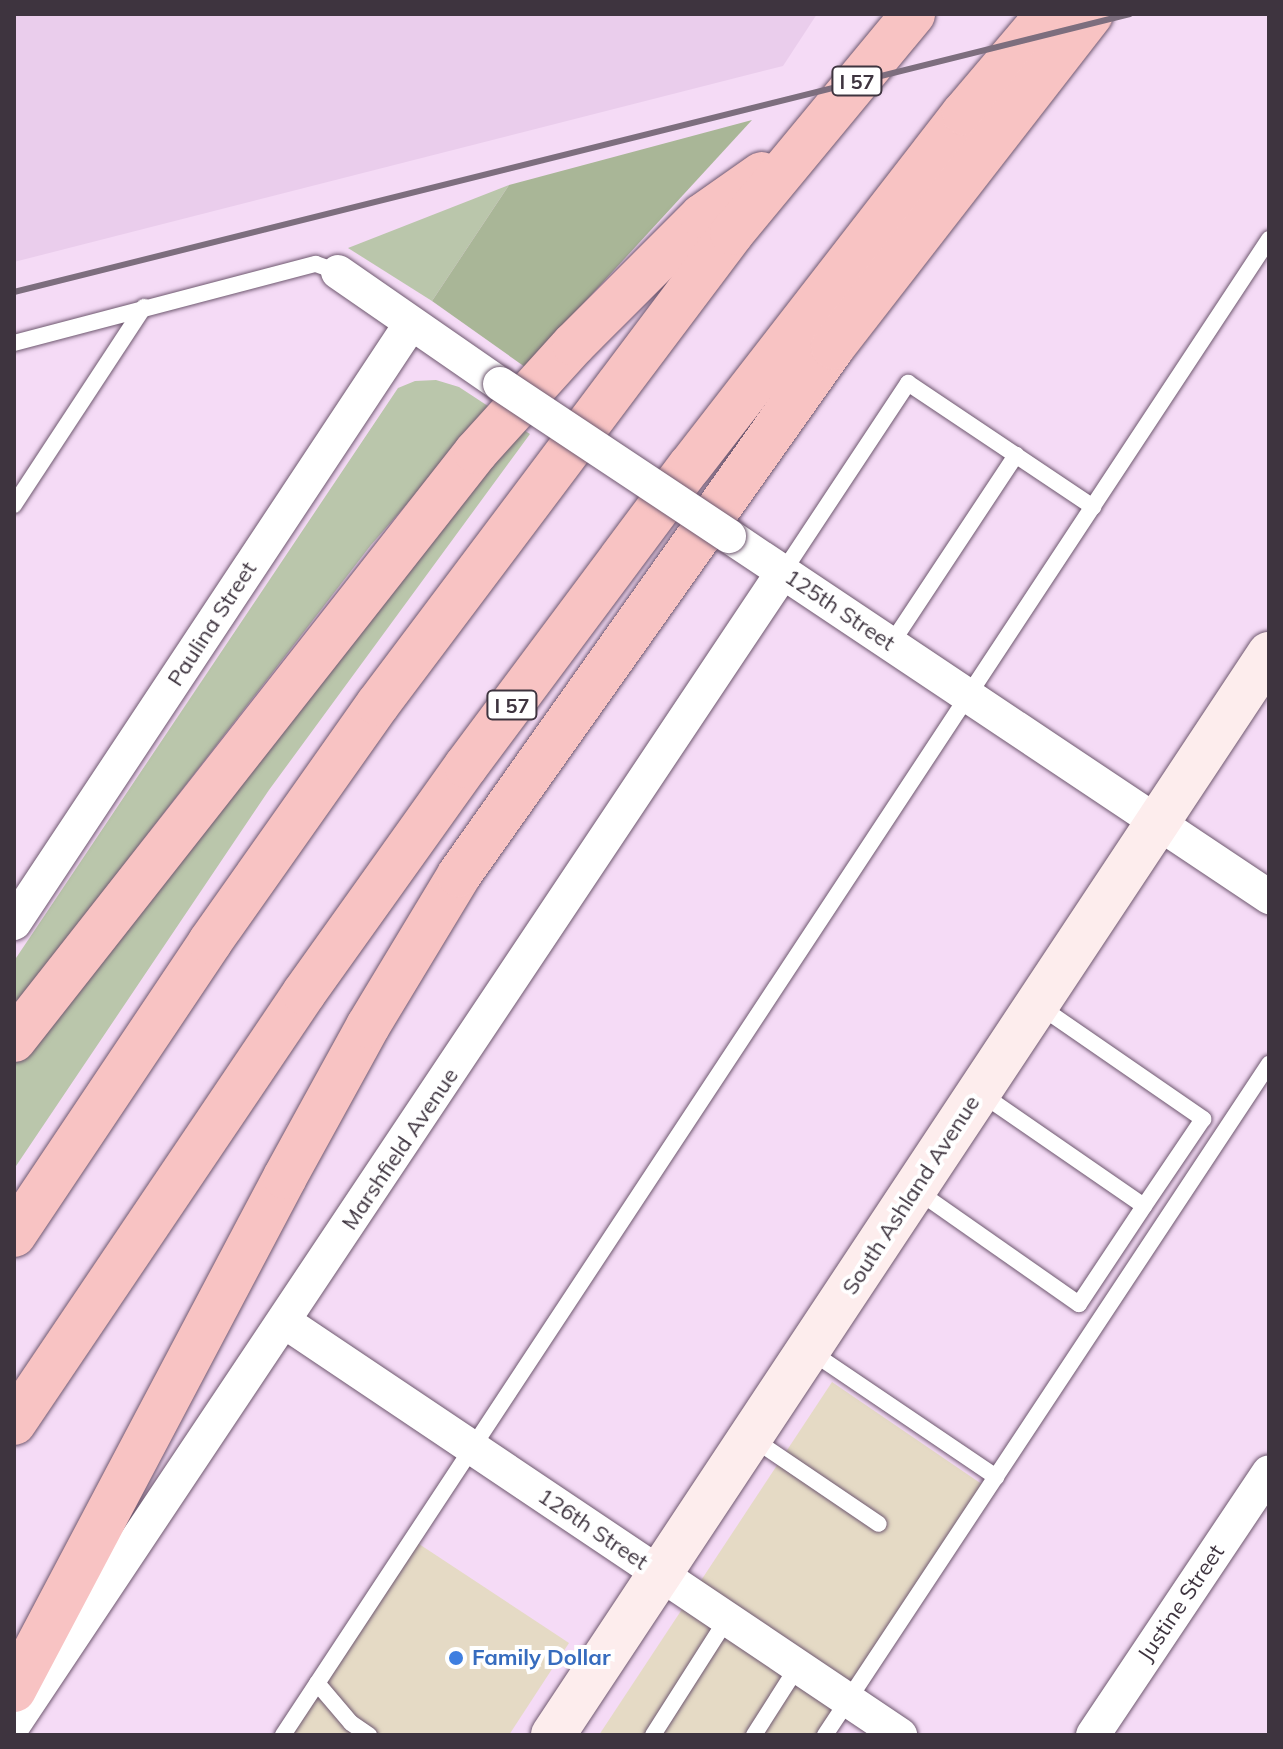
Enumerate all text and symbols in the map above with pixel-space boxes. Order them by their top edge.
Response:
road number: I 57 [831,65,883,97]
street label: Paulina Street [162,557,262,691]
street label: 125th Street [780,564,900,656]
road number: I 57 [486,689,538,721]
street label: Marshfield Avenue [336,1063,464,1235]
street label: South Ashland Avenue [837,1091,985,1299]
street label: 126th Street [533,1483,653,1575]
street label: Justine Street [1132,1540,1230,1666]
place label: Family Dollar [472,1645,611,1671]
marker: Family Dollar [447,1649,465,1667]

